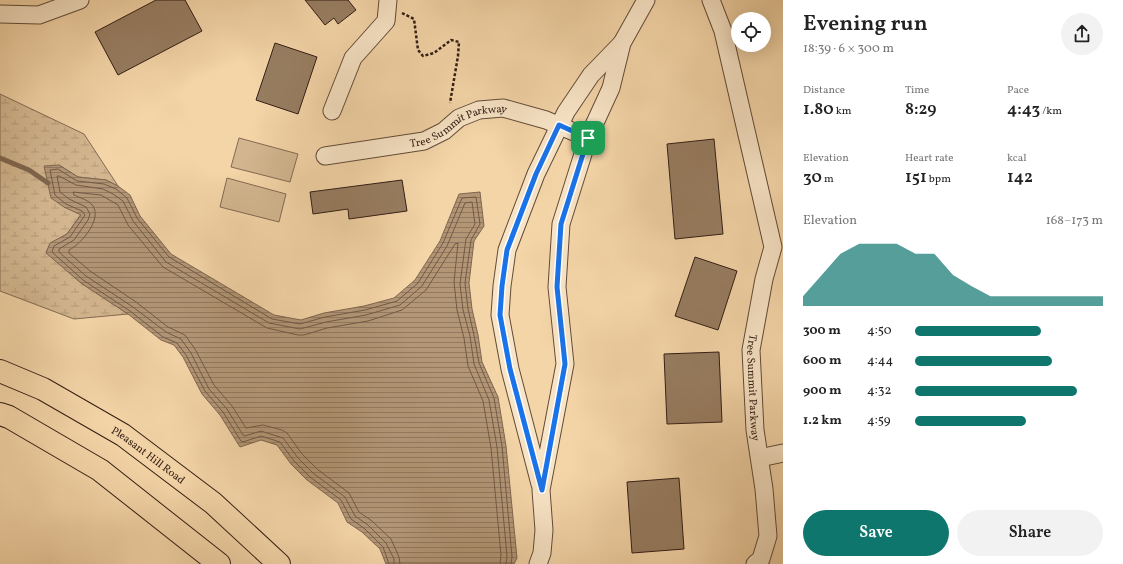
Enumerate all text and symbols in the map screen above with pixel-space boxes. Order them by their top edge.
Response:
text: Evening run [803,9,928,40]
map controls [731,12,771,52]
button: locate [731,12,771,52]
button: share [1061,13,1103,55]
text: 18:39 · 6 × 300 m [803,40,894,58]
text: Distance [803,83,845,98]
text: Time [905,83,929,98]
text: Pace [1007,83,1029,98]
text: 1.80 [803,98,834,121]
text: 8:29 [905,98,937,121]
text: 4:43 [1007,98,1040,121]
street label: Tree Summit Parkway [409,102,509,152]
text: km [834,104,852,119]
text: /km [1040,104,1062,119]
pin [571,121,605,155]
icon: arrive [577,127,599,149]
text: Elevation [803,151,849,166]
text: Heart rate [905,151,954,166]
text: kcal [1007,151,1027,166]
text: 30 [803,166,822,189]
text: 151 [905,166,927,189]
text: 142 [1007,166,1033,189]
text: m [822,172,834,187]
text: bpm [927,172,951,187]
text: Elevation [803,212,857,230]
text: 168–173 m [1046,212,1103,230]
text: 300 m [803,322,841,340]
text: 4:50 [867,322,892,340]
street label: Tree Summit Parkway [742,333,763,442]
text: 600 m [803,352,841,370]
text: 4:44 [867,352,893,370]
text: 900 m [803,382,842,400]
text: 4:32 [867,382,891,400]
text: 1.2 km [803,412,842,430]
text: 4:59 [867,412,891,430]
street label: Pleasant Hill Road [108,424,188,488]
button: Save [803,510,949,556]
button: Share [957,510,1103,556]

